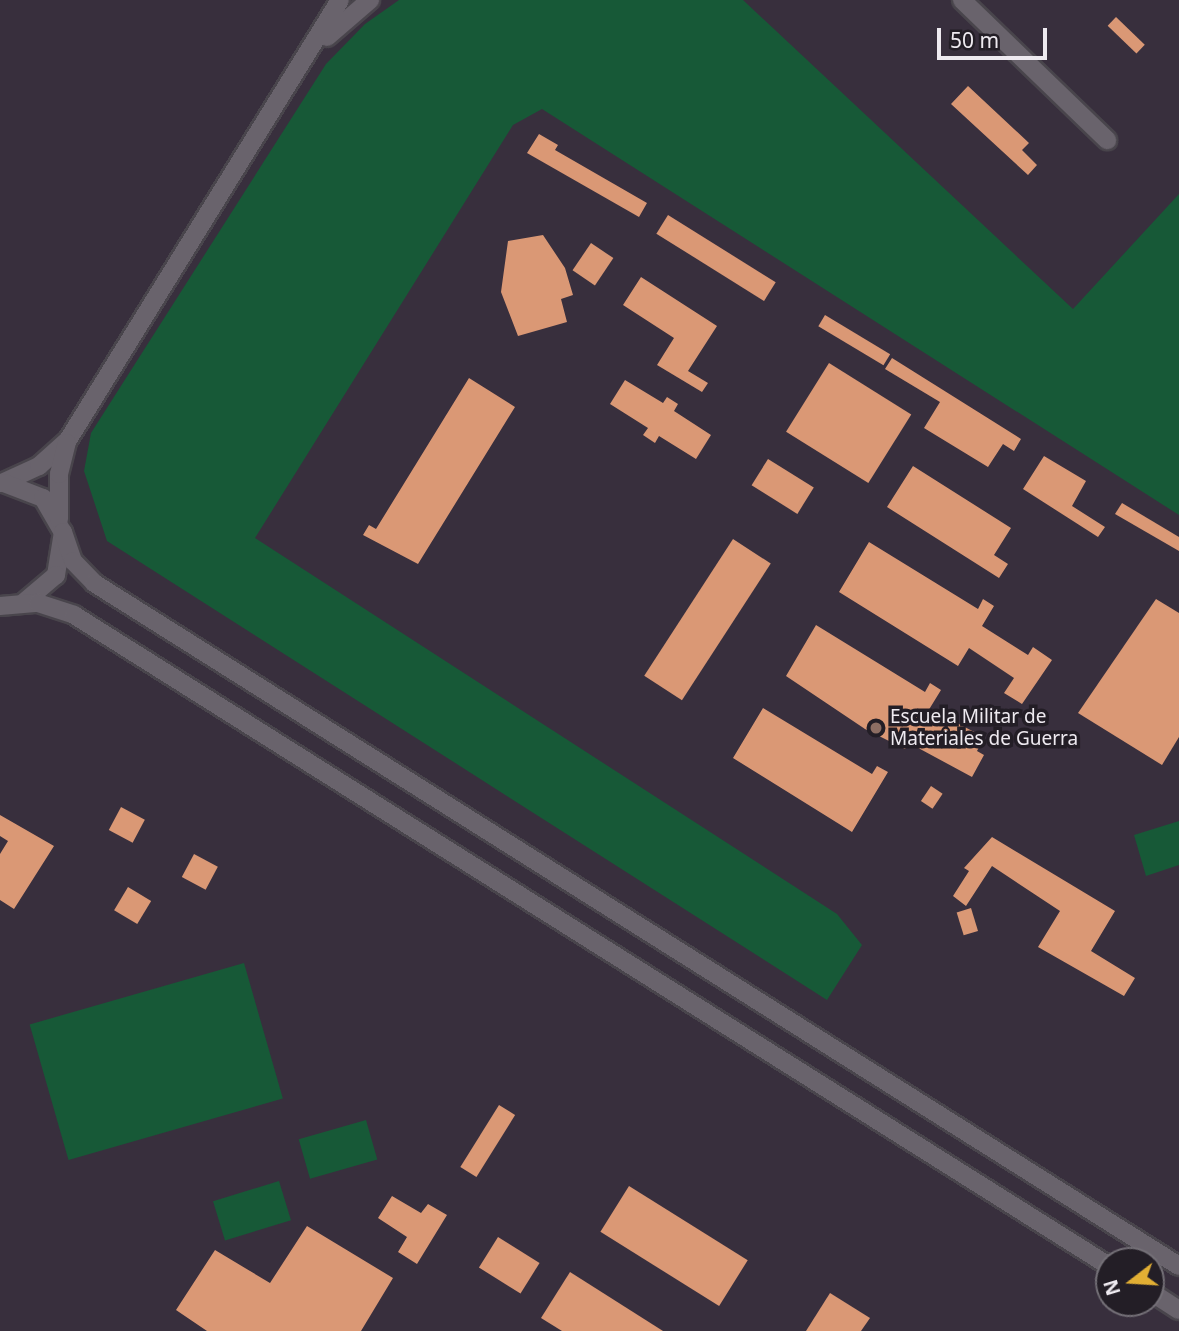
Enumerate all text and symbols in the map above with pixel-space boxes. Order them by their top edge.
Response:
scale bar [941,14,1051,58]
text: 50 m [950,26,999,54]
place label: Escuela Militar de Materiales de Guerra [890,706,1078,750]
marker: Escuela Militar de Materiales de Guerra [868,720,884,736]
north arrow [1095,1247,1165,1317]
text: N [1097,1276,1127,1299]

